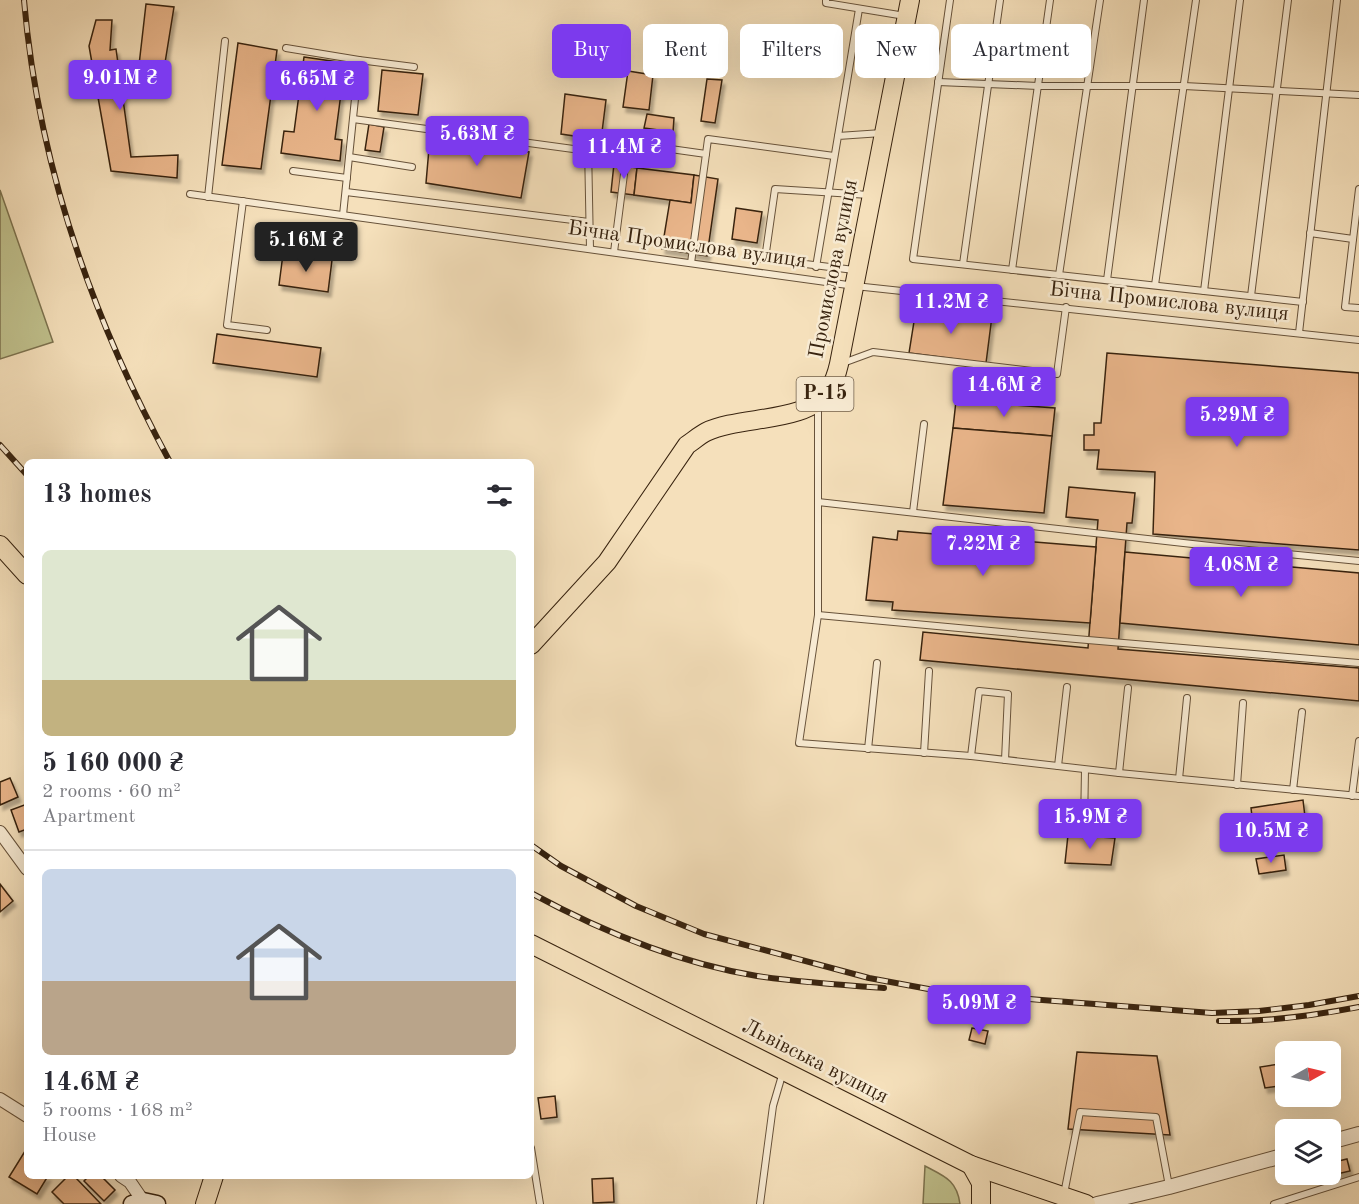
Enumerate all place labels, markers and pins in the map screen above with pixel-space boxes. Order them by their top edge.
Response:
pin: 9.01M ₴ [65,60,175,111]
pin: 6.65M ₴ [262,61,372,112]
pin: 5.63M ₴ [422,116,532,167]
pin: 11.4M ₴ [569,129,679,180]
pin: 5.16M ₴ [251,222,361,273]
pin: 11.2M ₴ [896,284,1006,335]
pin: 14.6M ₴ [949,367,1059,418]
pin: 5.29M ₴ [1182,397,1292,448]
pin: 7.22M ₴ [928,526,1038,577]
pin: 4.08M ₴ [1186,547,1296,598]
pin: 15.9M ₴ [1035,799,1145,850]
pin: 10.5M ₴ [1216,813,1326,864]
pin: 5.09M ₴ [924,985,1034,1036]

